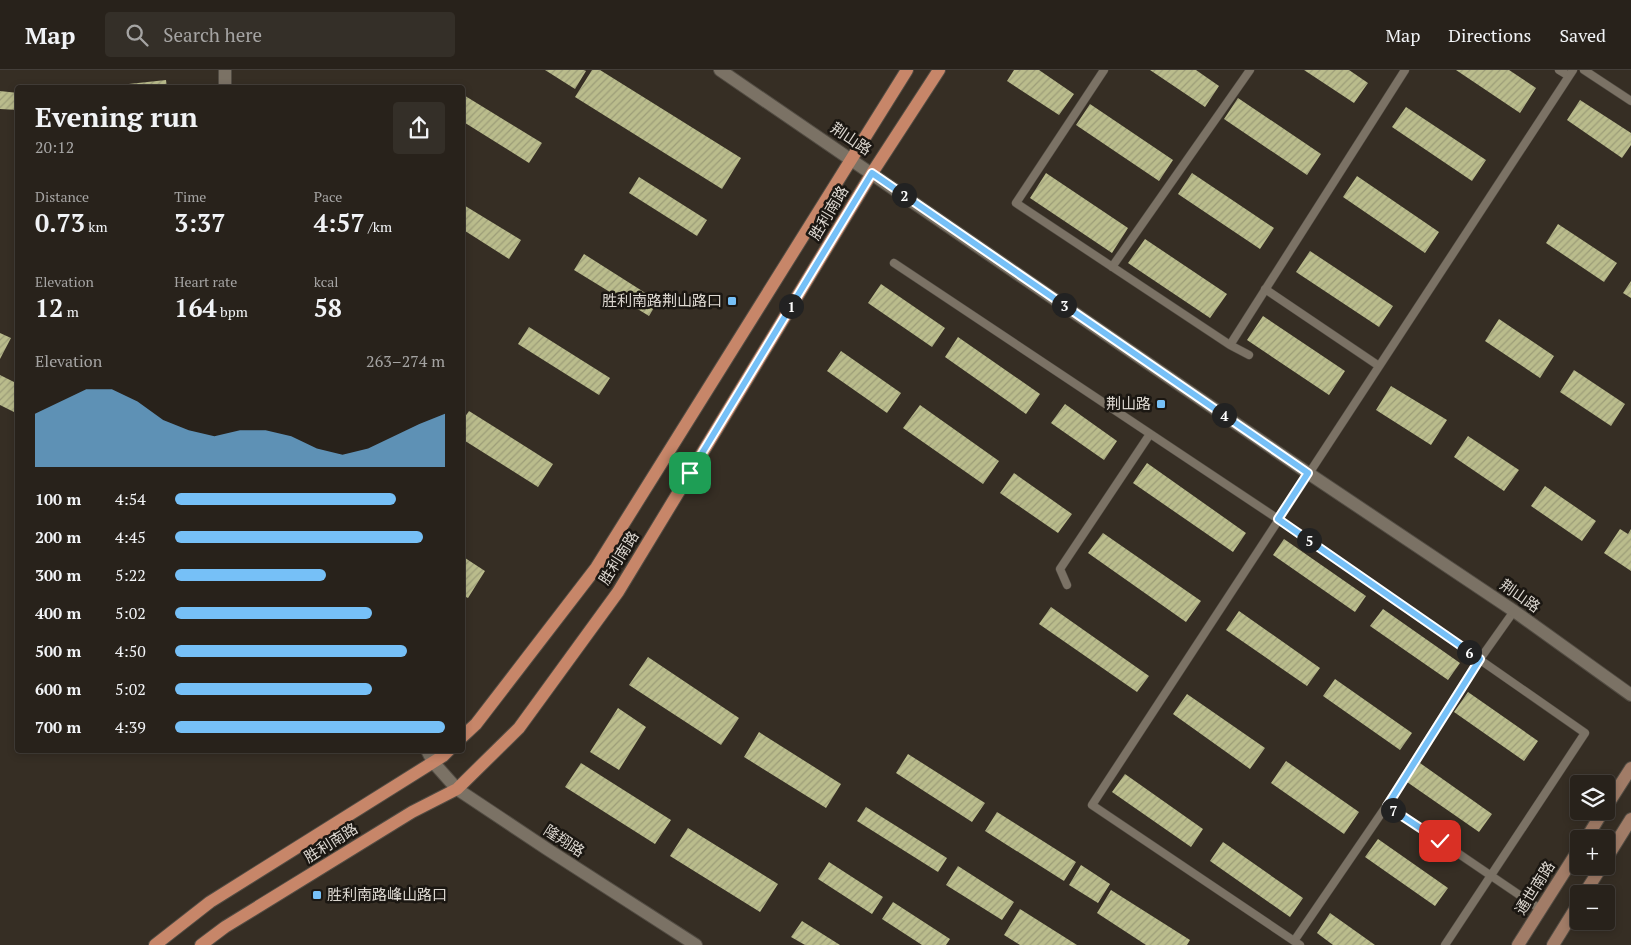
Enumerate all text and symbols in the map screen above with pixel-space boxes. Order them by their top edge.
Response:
search box [105,12,455,57]
text: Map [25,19,75,51]
icon: search [123,21,151,49]
text: Search here [163,22,262,47]
text: Map [1385,23,1420,47]
text: Directions [1448,23,1531,47]
text: Saved [1559,23,1606,47]
text: Evening run [35,98,198,135]
button: share [393,102,445,154]
street label: 荆山路 [827,117,876,159]
text: 20:12 [35,136,74,158]
street label: 胜利南路 [804,182,852,243]
pin: 2 [892,182,916,208]
text: 2 [901,186,908,205]
text: Distance [35,187,89,206]
text: Time [174,187,206,206]
text: Pace [314,187,342,206]
text: 0.73 [35,206,85,239]
text: 3:37 [174,206,225,239]
text: 4:57 [314,206,365,239]
text: km [85,217,108,236]
text: /km [365,217,392,236]
text: Elevation [35,272,94,291]
text: Heart rate [174,272,237,291]
text: kcal [314,272,339,291]
place label: 胜利南路荆山路口 [602,290,722,310]
text: 12 [35,291,63,324]
text: 164 [174,291,217,324]
text: 58 [314,291,342,324]
pin: 3 [1052,292,1076,318]
pin: 1 [778,294,804,318]
marker: 胜利南路荆山路口 [726,295,738,307]
text: 3 [1061,296,1068,315]
text: 1 [788,297,795,316]
text: m [63,302,79,321]
text: bpm [217,302,248,321]
text: Elevation [35,350,102,372]
text: 263–274 m [366,350,445,372]
place label: 荆山路 [1106,393,1151,413]
marker: 荆山路 [1155,398,1167,410]
pin: 4 [1212,402,1236,428]
text: 4 [1221,406,1228,425]
pin [669,452,711,494]
icon: arrive [676,459,704,487]
text: 100 m [35,488,81,510]
text: 4:54 [115,488,146,510]
text: 200 m [35,526,81,548]
text: 4:45 [115,526,146,548]
street label: 胜利南路 [594,527,643,588]
pin: 5 [1296,528,1322,552]
text: 5 [1306,531,1313,550]
text: 300 m [35,564,81,586]
text: 5:22 [115,564,146,586]
street label: 荆山路 [1496,574,1545,616]
text: 400 m [35,602,81,624]
text: 5:02 [115,602,146,624]
text: 500 m [35,640,81,662]
text: 4:50 [115,640,146,662]
pin: 6 [1456,640,1482,664]
text: 6 [1466,643,1473,662]
text: 600 m [35,678,81,700]
text: 5:02 [115,678,146,700]
text: 700 m [35,716,81,738]
text: 4:39 [115,716,146,738]
map controls [1570,775,1615,930]
button: layers [1570,775,1615,820]
pin: 7 [1380,798,1406,822]
text: 7 [1390,801,1397,820]
street label: 胜利南路 [300,818,361,867]
street label: 隆翔路 [540,820,589,861]
pin [1419,820,1461,862]
icon: check [1426,827,1454,855]
button: + [1570,830,1615,875]
street label: 通世南路 [1510,857,1559,918]
place label: 胜利南路峰山路口 [327,884,447,904]
button: − [1570,885,1615,930]
marker: 胜利南路峰山路口 [311,889,323,901]

